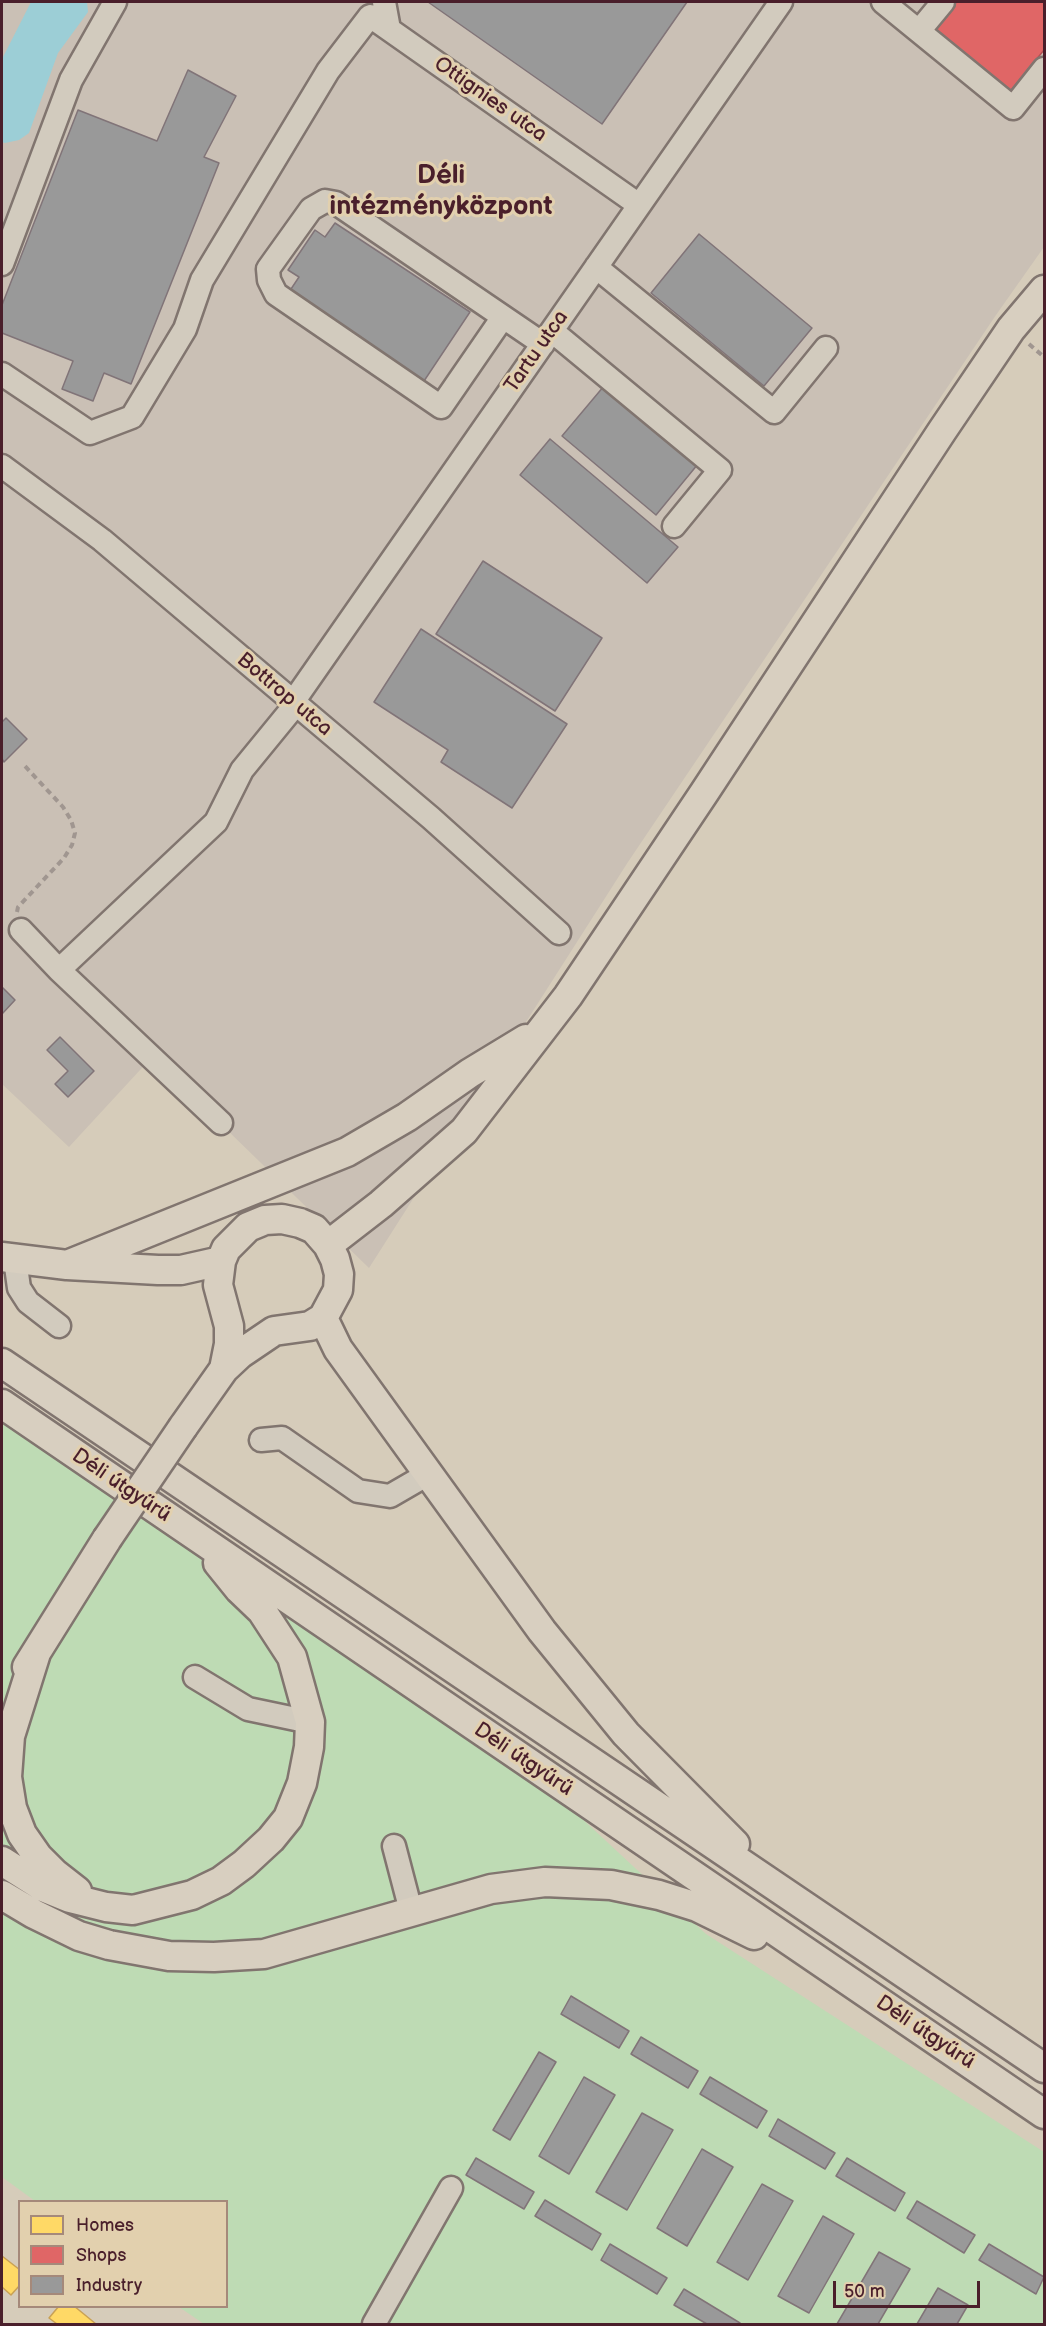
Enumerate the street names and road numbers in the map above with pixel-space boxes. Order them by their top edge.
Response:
street label: Ottignies utca [429,52,551,148]
street label: Tartu utca [500,306,574,398]
street label: Bottrop utca [231,648,337,742]
street label: Déli útgyűrű [67,1444,175,1528]
street label: Déli útgyűrű [469,1718,577,1802]
street label: Déli útgyűrű [871,1991,979,2075]

